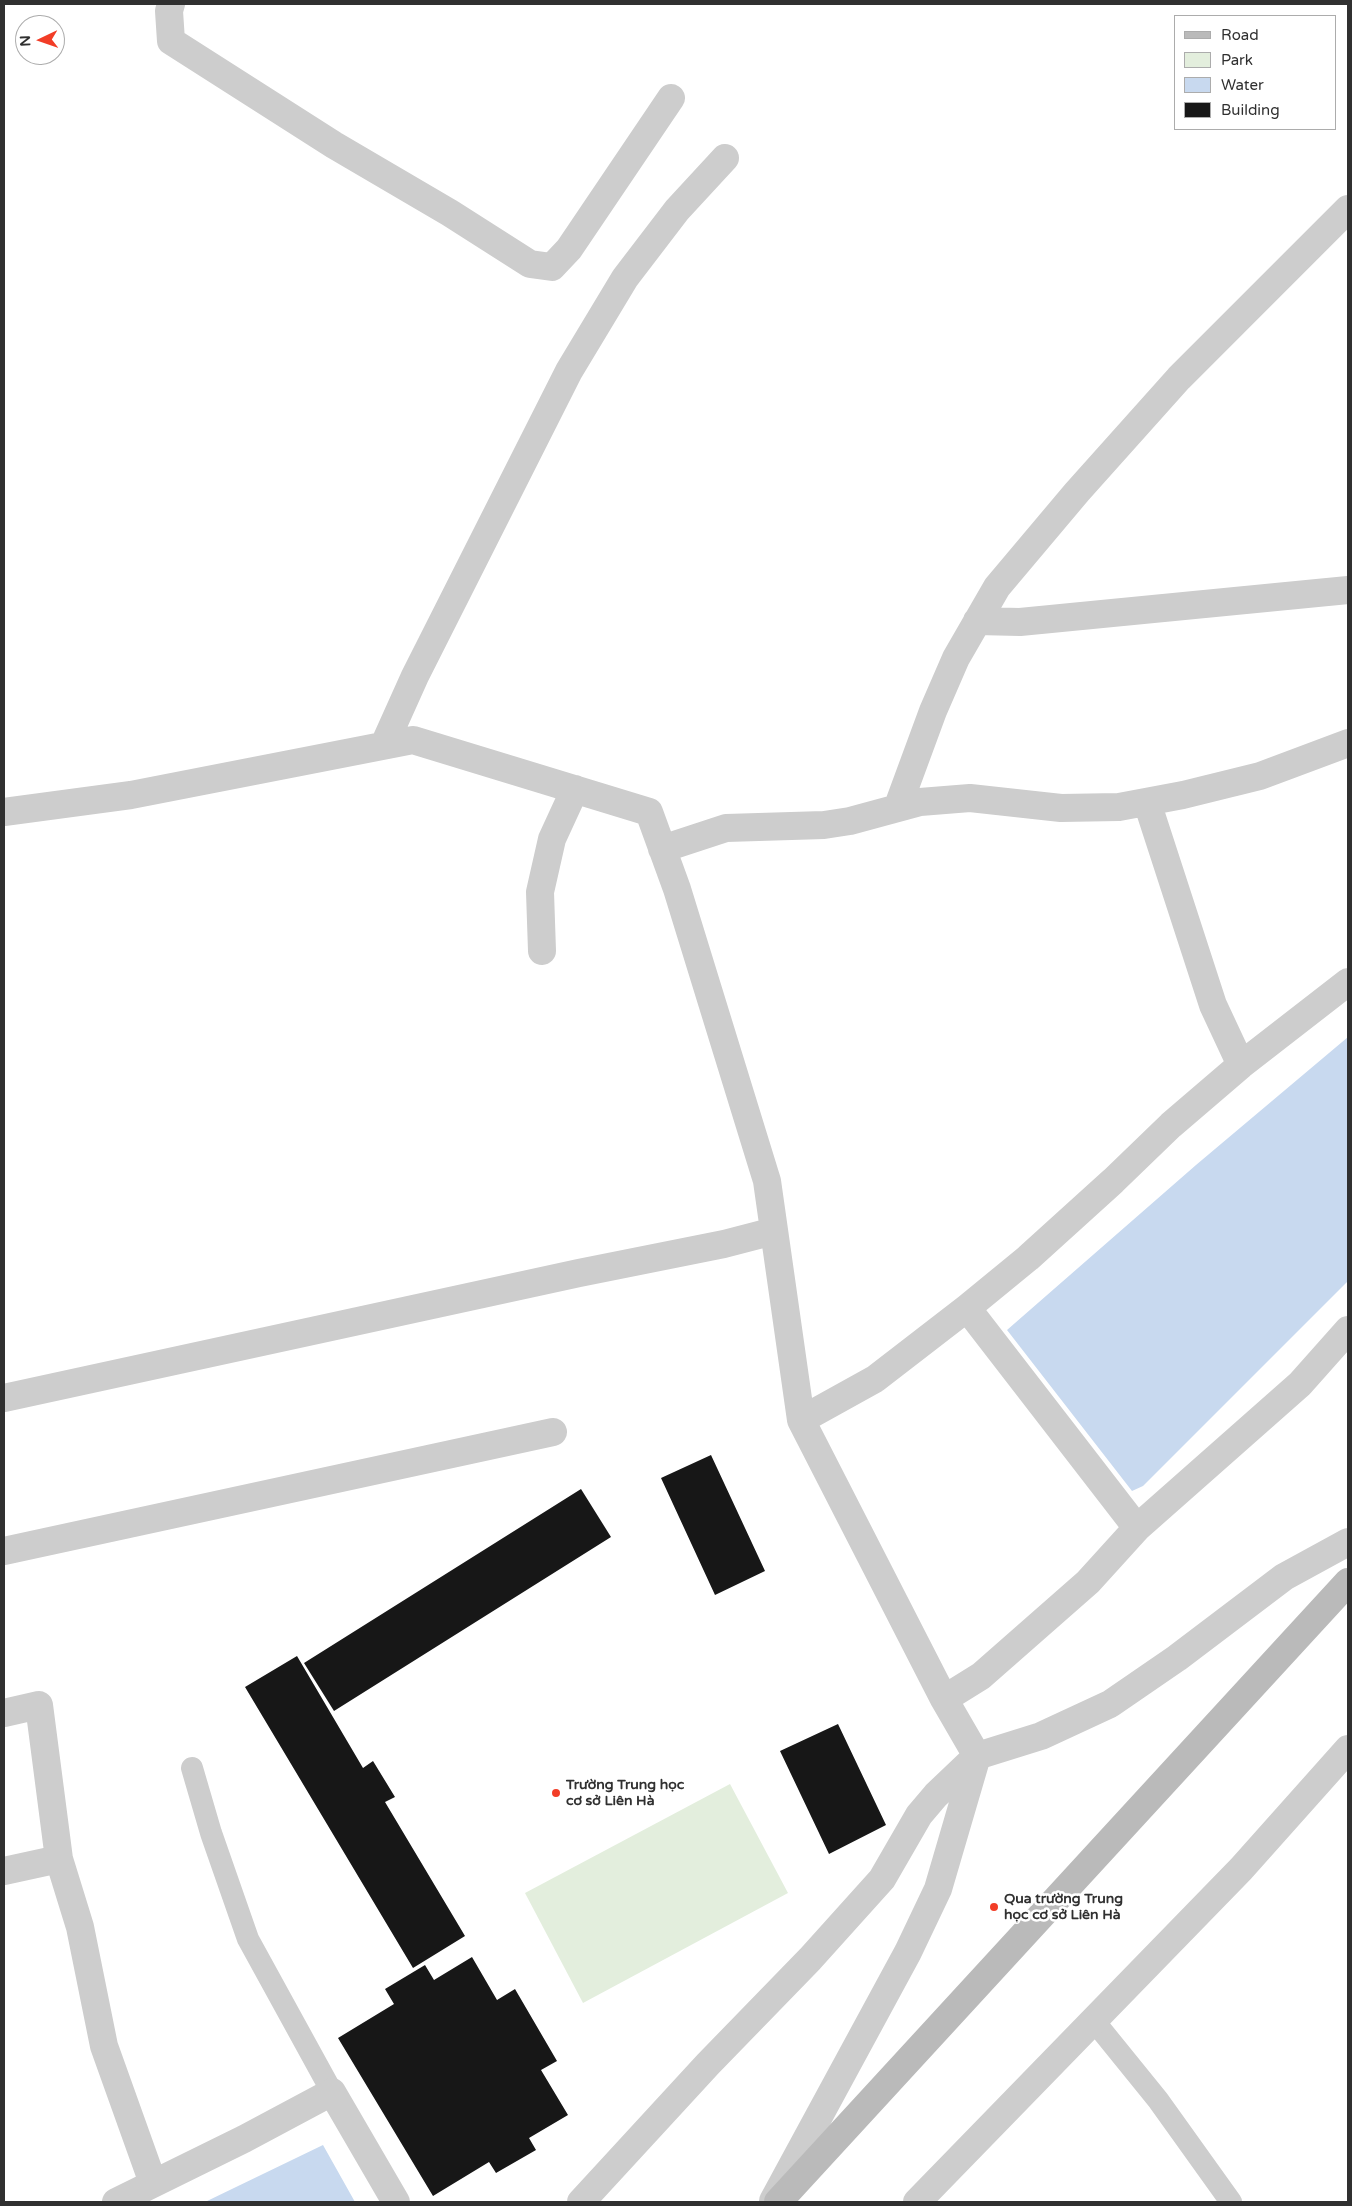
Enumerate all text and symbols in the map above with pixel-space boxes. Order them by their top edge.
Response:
north arrow [15,15,65,65]
legend [1174,15,1337,130]
text: Road [1221,26,1259,44]
text: N [17,35,34,47]
text: Park [1221,51,1253,69]
text: Water [1221,76,1264,94]
text: Building [1221,101,1280,119]
place label: Trường Trung học cơ sở Liên Hà [566,1777,684,1810]
marker: Trường Trung học cơ sở Liên Hà [550,1787,562,1799]
place label: Qua trường Trung học cơ sở Liên Hà [1004,1891,1123,1924]
marker: Qua trường Trung học cơ sở Liên Hà [988,1901,1000,1913]

